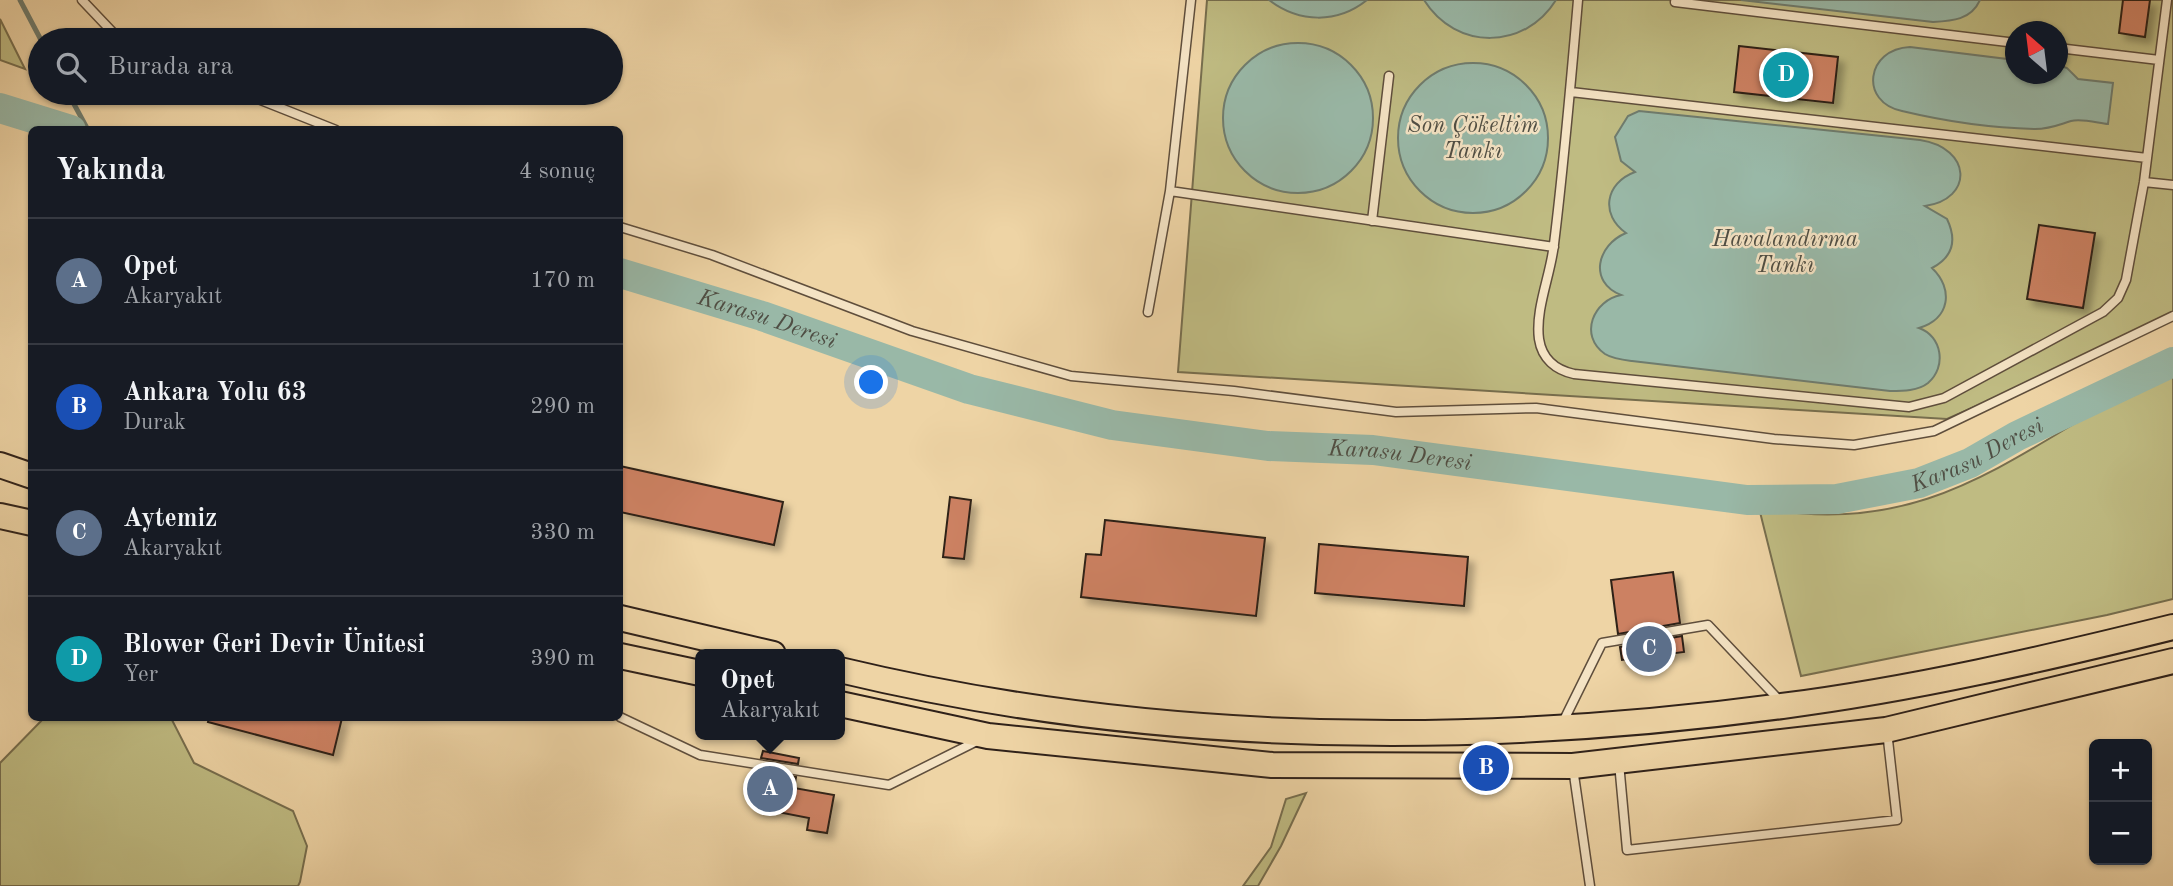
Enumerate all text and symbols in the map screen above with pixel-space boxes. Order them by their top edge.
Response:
north arrow [2005,21,2068,84]
search box [28,28,623,105]
icon: search [52,48,90,86]
pin: D [1763,49,1809,101]
text: Burada ara [108,54,233,80]
water label: Son Çökeltim Tankı [1407,114,1539,163]
text: Yakında [56,156,165,186]
text: 4 sonuç [519,160,595,183]
water label: Havalandırma Tankı [1711,228,1858,277]
text: Opet [123,254,177,280]
text: A [70,269,88,292]
text: 170 m [530,269,595,292]
text: Akaryakıt [123,285,222,308]
water label: Karasu Deresi [694,285,840,353]
your location [854,365,888,399]
text: Ankara Yolu 63 [123,380,307,406]
text: B [71,395,87,418]
text: 290 m [530,395,595,418]
text: Durak [123,411,186,434]
water label: Karasu Deresi [1906,414,2047,497]
water label: Karasu Deresi [1326,437,1473,475]
text: Aytemiz [123,506,217,532]
text: C [71,521,87,544]
text: 330 m [530,521,595,544]
text: Akaryakıt [123,537,222,560]
pin: C [1626,623,1672,675]
text: Blower Geri Devir Ünitesi [123,632,425,658]
text: D [70,647,88,670]
text: 390 m [530,647,595,670]
popup [695,649,845,740]
text: Yer [123,663,158,686]
text: Opet [720,668,775,694]
text: Akaryakıt [720,699,820,722]
map controls [2089,739,2152,865]
button: + [2089,739,2152,802]
pin: B [1463,742,1509,794]
pin: A [747,763,793,815]
button: − [2089,802,2152,865]

